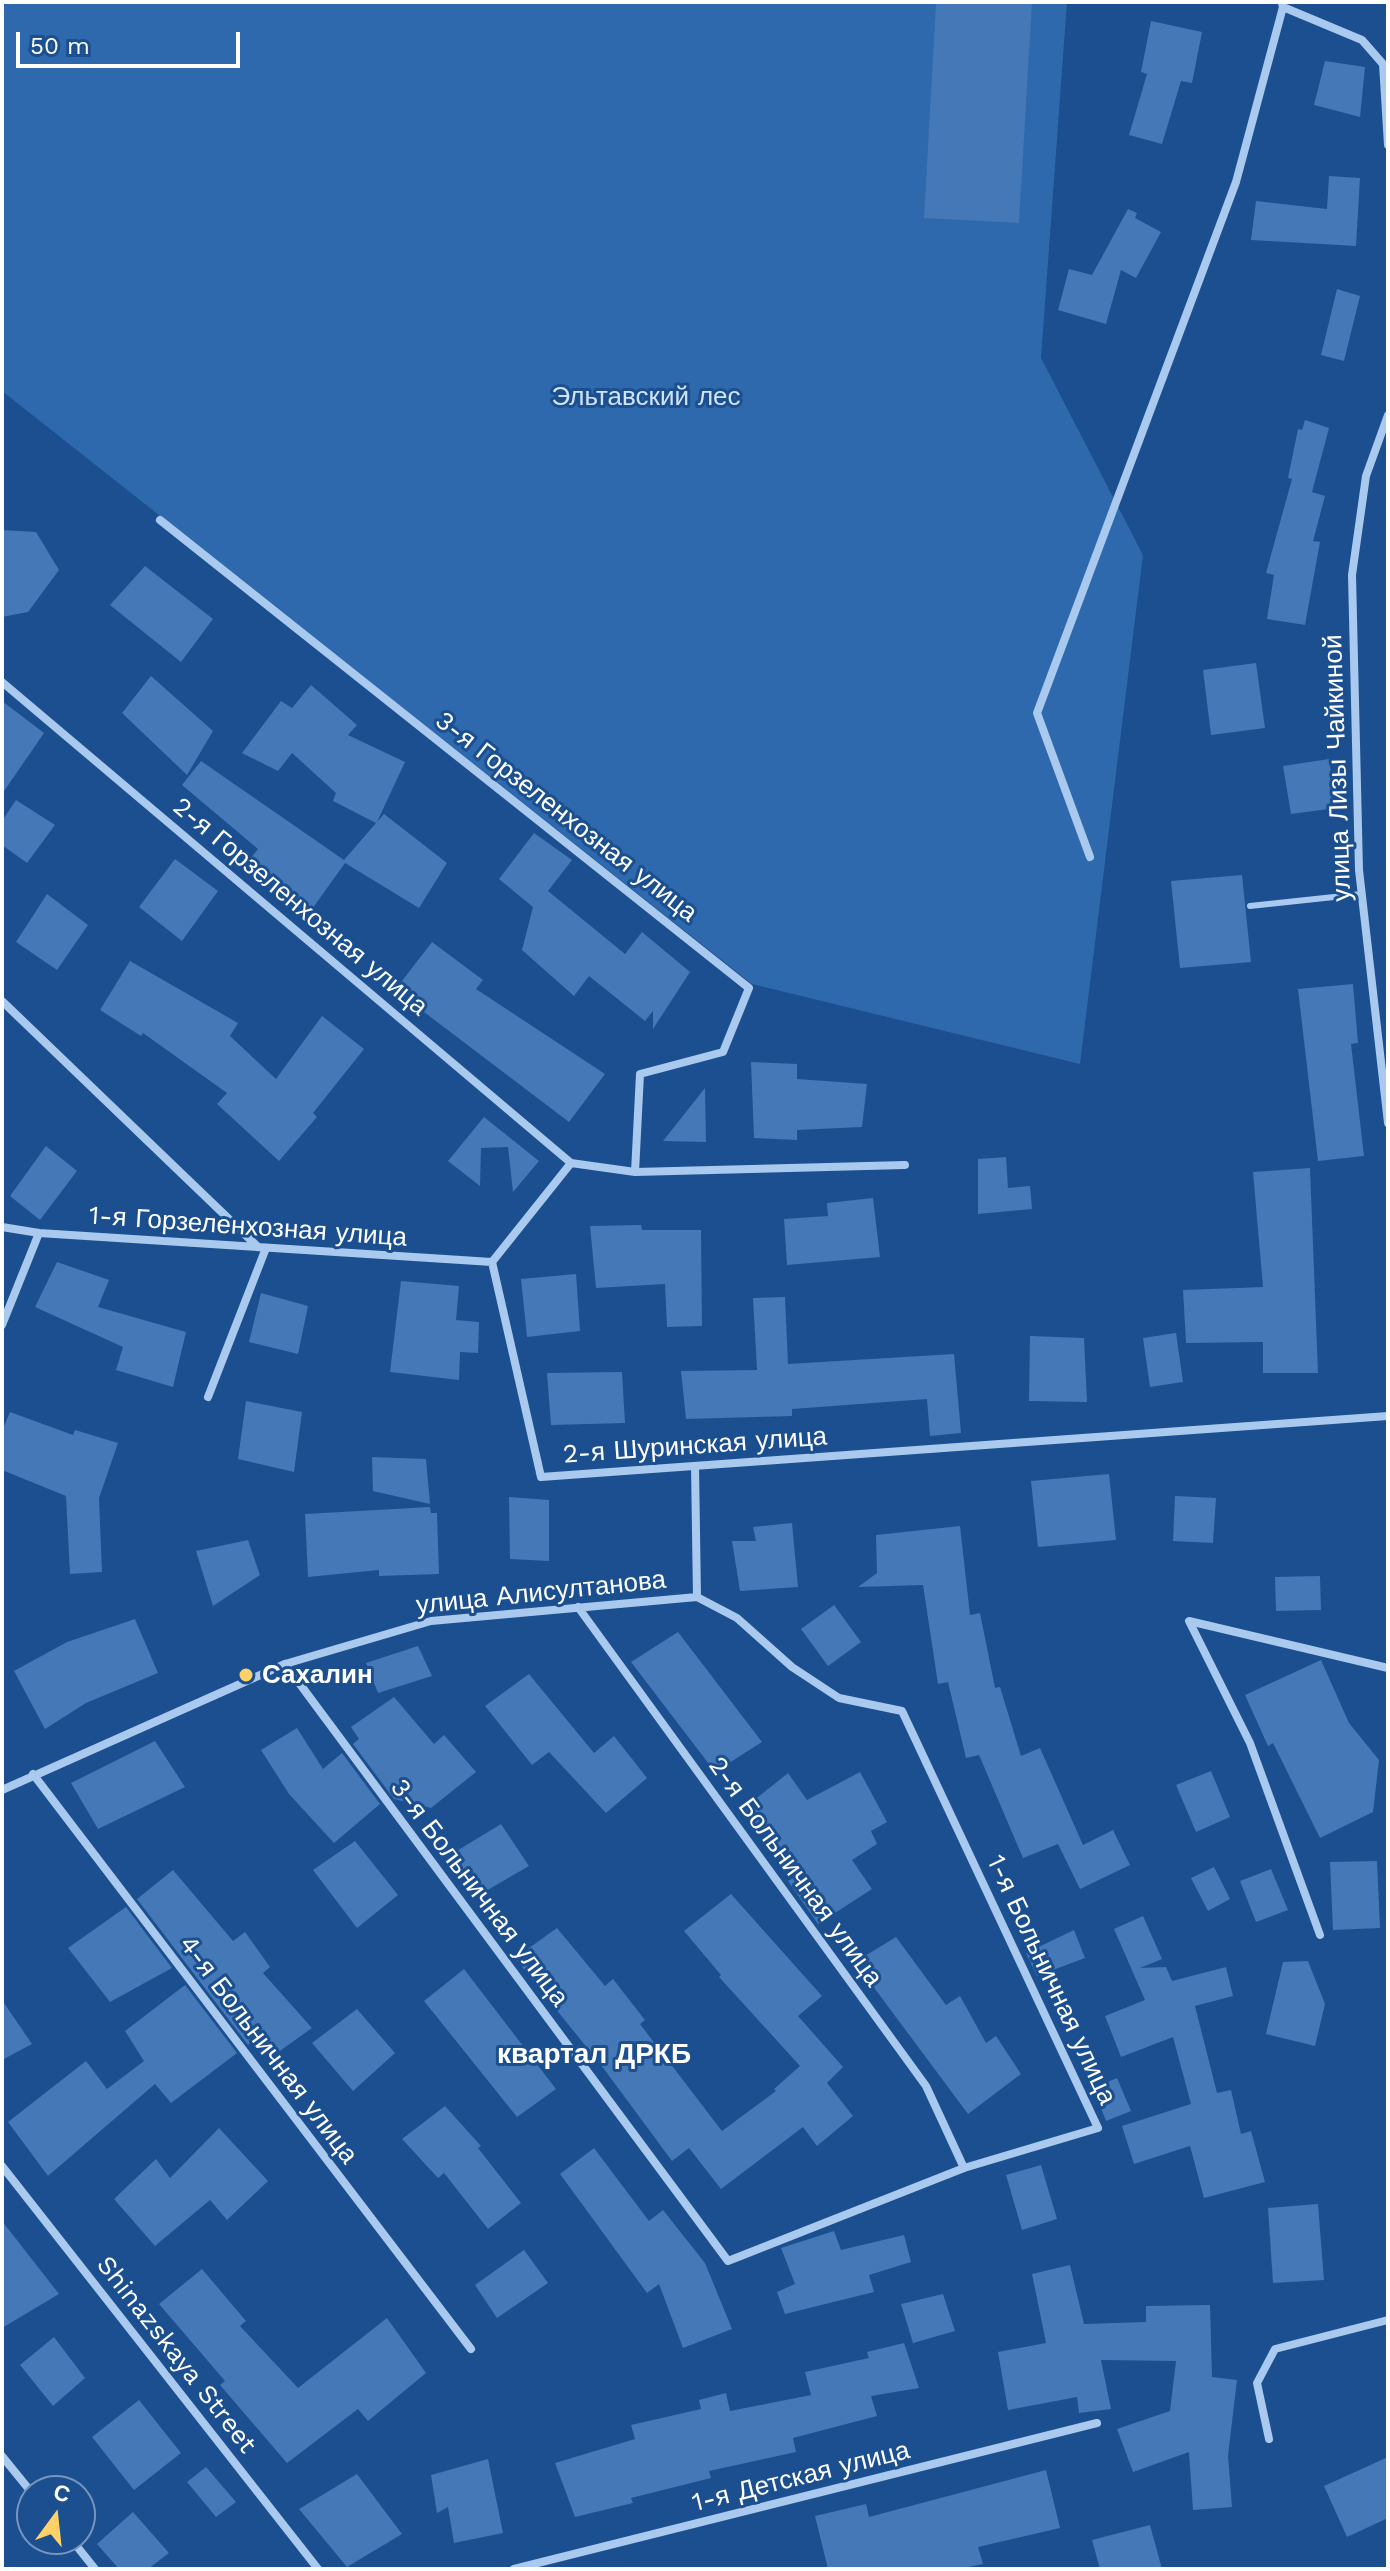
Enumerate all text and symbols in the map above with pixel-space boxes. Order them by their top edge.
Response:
scale bar [20,16,244,66]
text: 50 m [30,32,90,60]
park label: Эльтавский лес [551,381,741,413]
street label: улица Лизы Чайкиной [1318,634,1358,902]
street label: 3-я Горзеленхозная улица [429,705,703,929]
street label: 2-я Горзеленхозная улица [166,791,434,1023]
street label: 1-я Горзеленхозная улица [88,1200,408,1254]
street label: 2-я Шуринская улица [562,1421,828,1471]
street label: улица Алисултанова [415,1564,667,1622]
place label: Сахалин [262,1659,373,1691]
marker: Сахалин [237,1666,255,1684]
street label: 2-я Больничная улица [701,1751,889,1993]
street label: 3-я Больничная улица [383,1773,575,2013]
street label: 1-я Больничная улица [979,1850,1123,2110]
street label: 4-я Больничная улица [172,1930,364,2170]
district label: квартал ДРКБ [497,2038,691,2072]
street label: Shinazskaya Street [89,2250,263,2460]
street label: 1-я Детская улица [689,2435,913,2519]
north arrow [16,2475,96,2555]
text: С [51,2479,73,2507]

